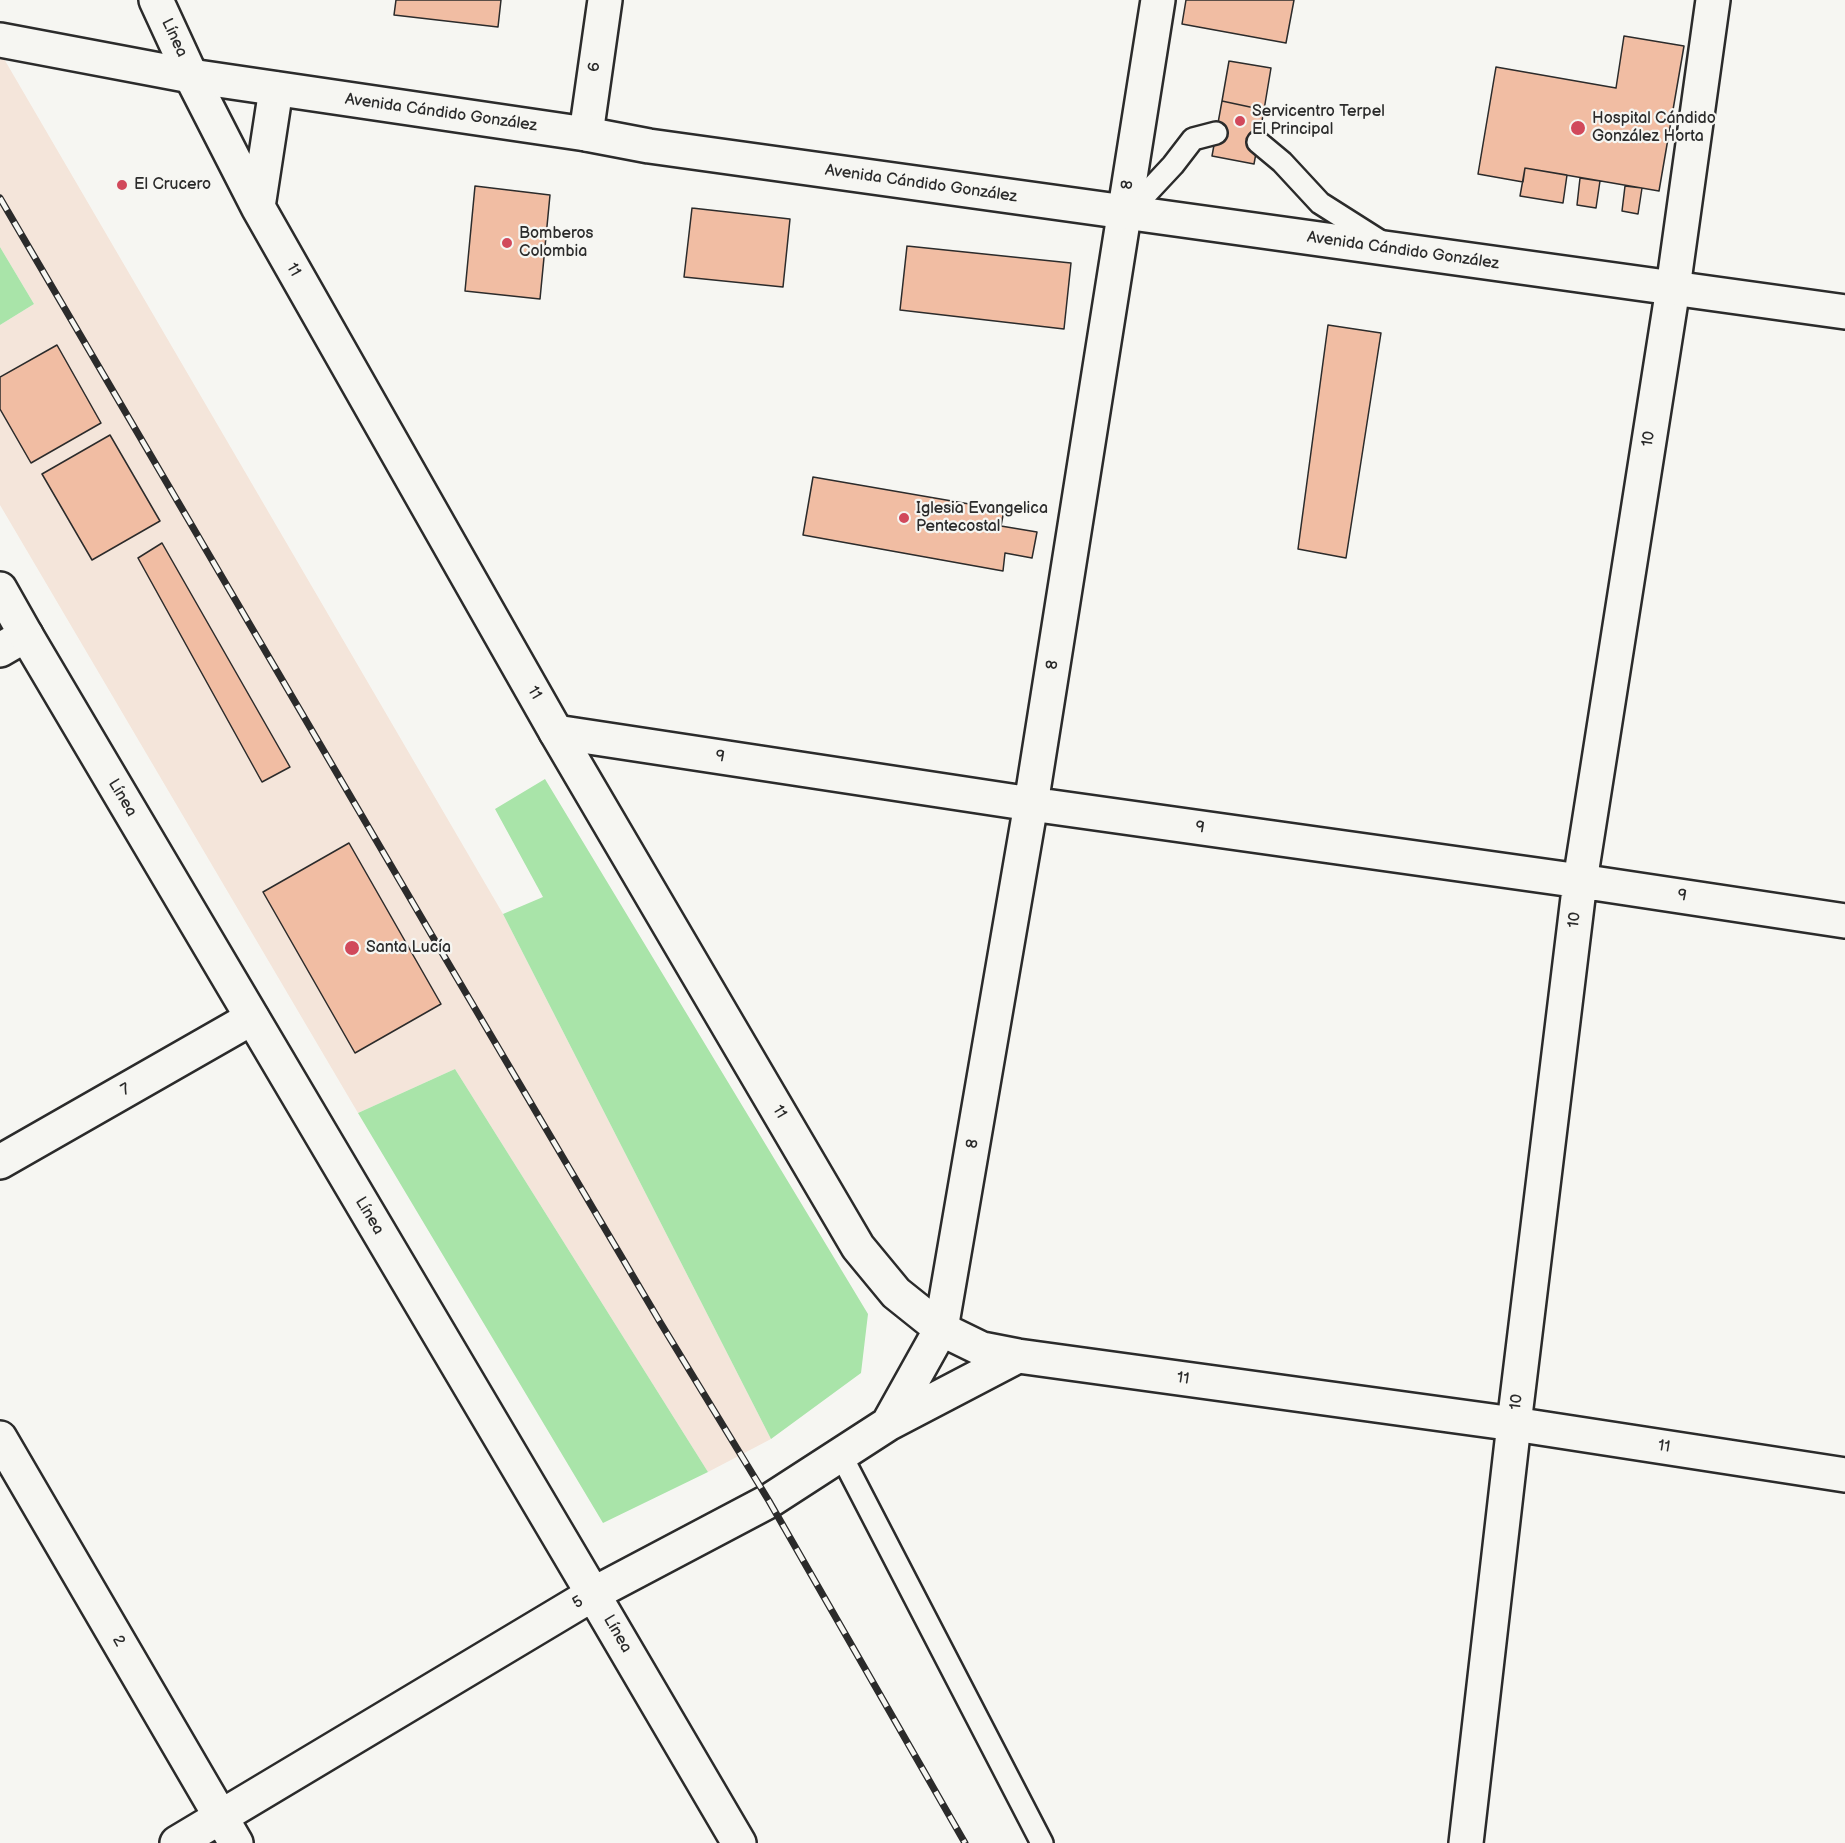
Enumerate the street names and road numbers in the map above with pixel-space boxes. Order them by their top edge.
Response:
street label: Línea [157,16,191,60]
street label: 6 [585,61,605,73]
street label: Avenida Cándido González [344,90,538,136]
street label: Avenida Cándido González [824,161,1018,207]
street label: 8 [1118,179,1138,191]
street label: Avenida Cándido González [1306,228,1500,274]
street label: 11 [282,260,304,280]
street label: 10 [1638,430,1660,448]
street label: 8 [1043,659,1063,671]
street label: 11 [523,683,545,703]
street label: 9 [714,747,726,767]
street label: Línea [103,776,141,820]
street label: 9 [1194,818,1206,838]
street label: 9 [1676,886,1688,906]
street label: 10 [1565,911,1585,929]
street label: 7 [118,1080,134,1100]
street label: 11 [768,1102,790,1122]
street label: 8 [963,1138,983,1150]
street label: Línea [350,1194,388,1238]
street label: 11 [1176,1369,1190,1389]
street label: 10 [1507,1393,1527,1411]
street label: 11 [1656,1437,1672,1457]
street label: 5 [569,1592,587,1614]
street label: Línea [599,1612,635,1656]
street label: 2 [107,1632,129,1650]

